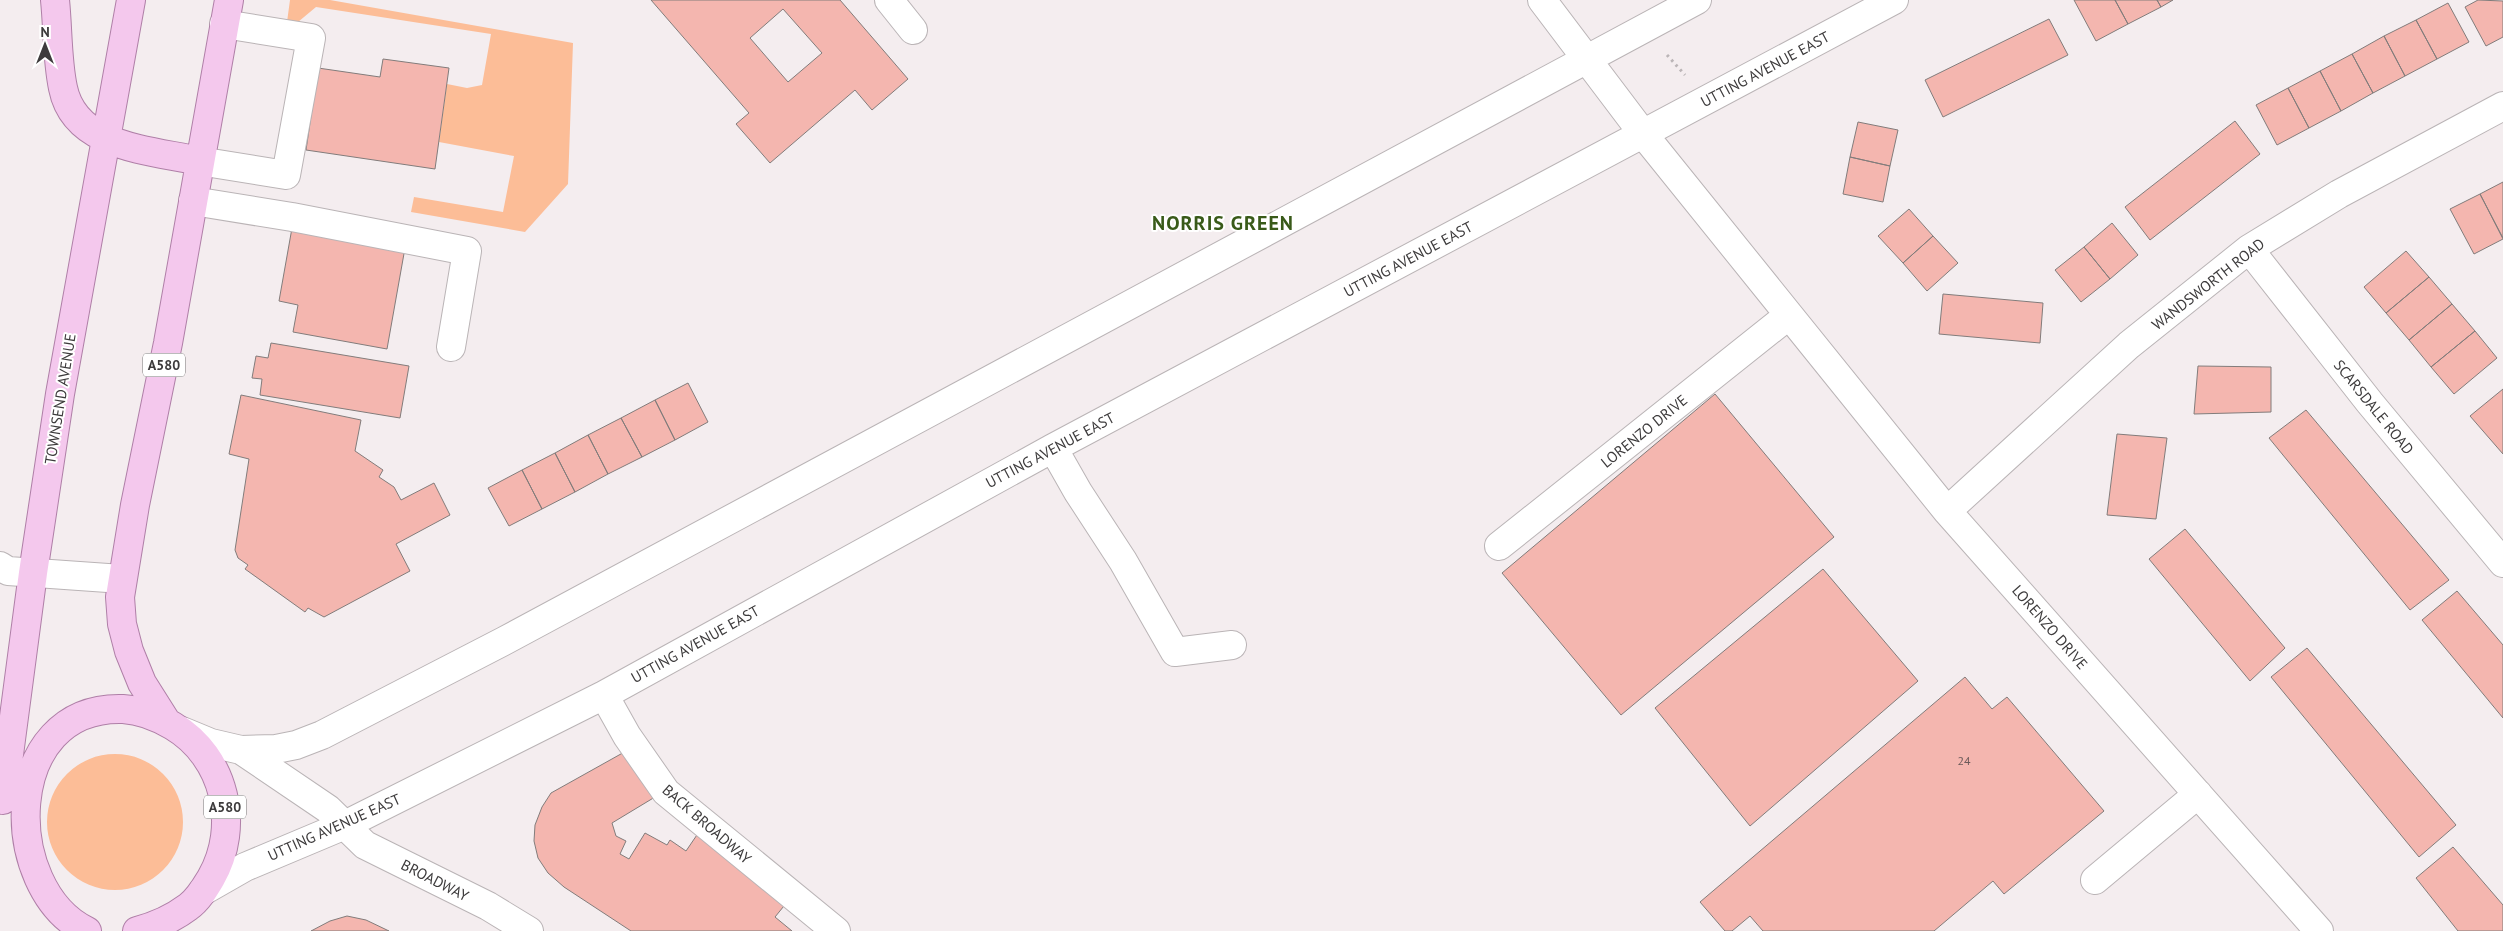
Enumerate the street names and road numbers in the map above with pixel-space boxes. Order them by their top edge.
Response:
street label: UTTING AVENUE EAST [1697,27,1833,111]
street label: UTTING AVENUE EAST [1340,217,1476,301]
street label: WANDSWORTH ROAD [2148,234,2268,334]
street label: TOWNSEND AVENUE [40,332,80,466]
road number: A580 [143,354,185,376]
street label: SCARSDALE ROAD [2330,356,2418,458]
street label: LORENZO DRIVE [1597,390,1691,472]
street label: UTTING AVENUE EAST [982,408,1118,492]
street label: LORENZO DRIVE [2008,581,2092,673]
street label: UTTING AVENUE EAST [628,601,763,687]
street label: BACK BROADWAY [659,780,756,868]
street label: UTTING AVENUE EAST [265,789,404,865]
road number: A580 [204,796,246,819]
street label: BROADWAY [398,855,473,905]

